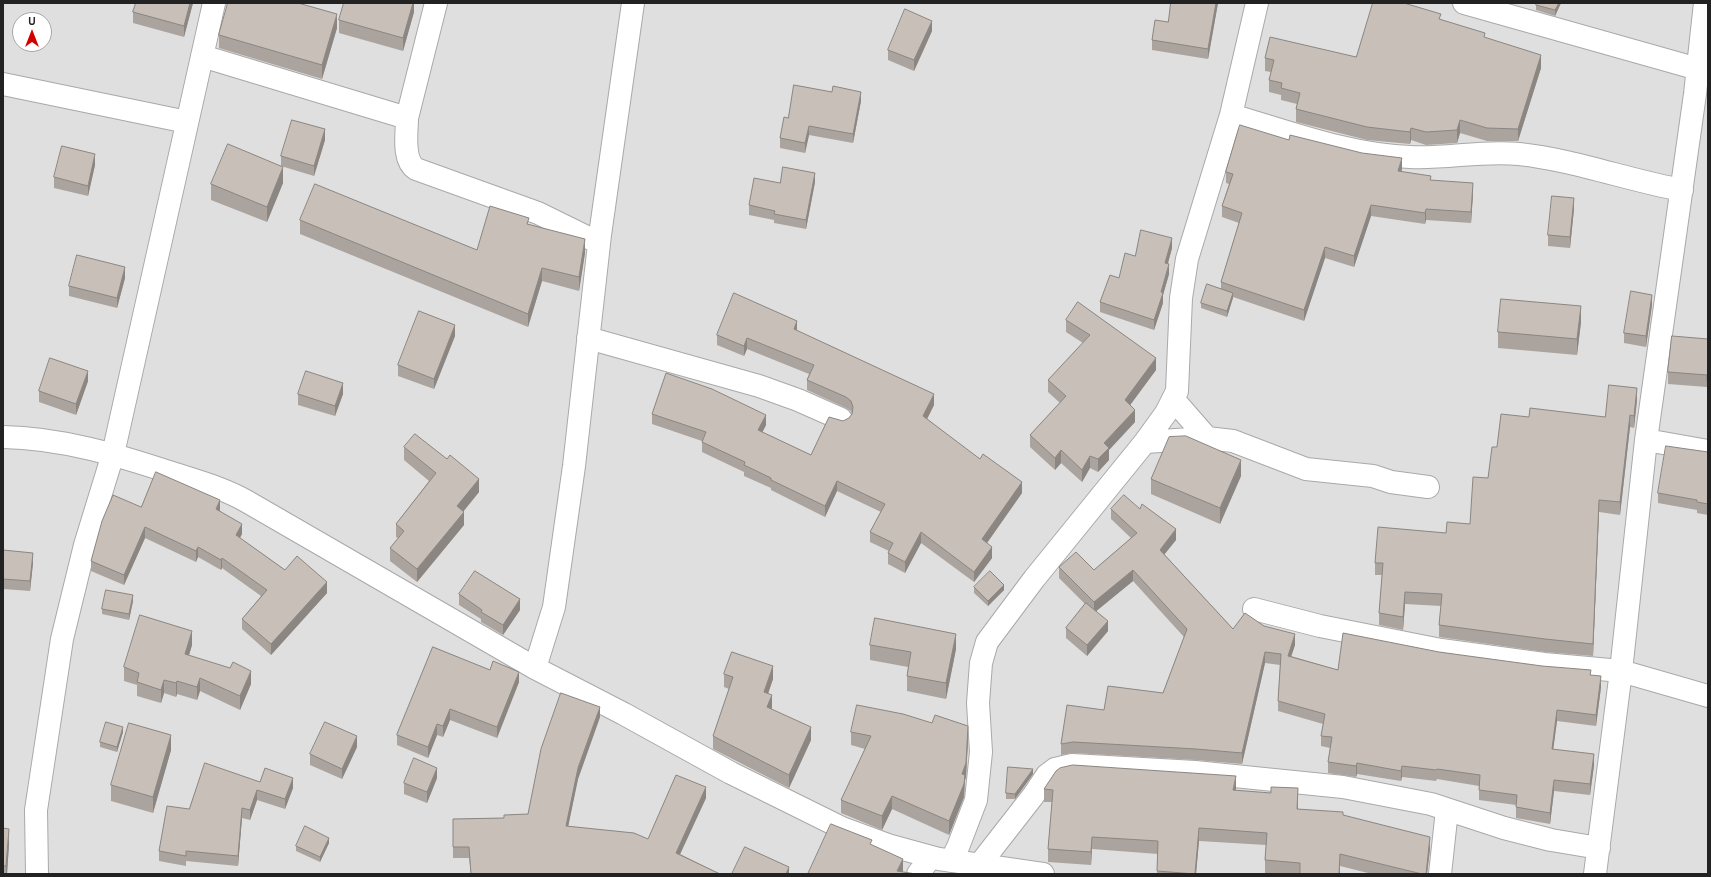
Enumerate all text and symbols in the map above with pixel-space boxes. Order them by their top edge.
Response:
north arrow [12,12,52,52]
text: U [28,14,36,28]

